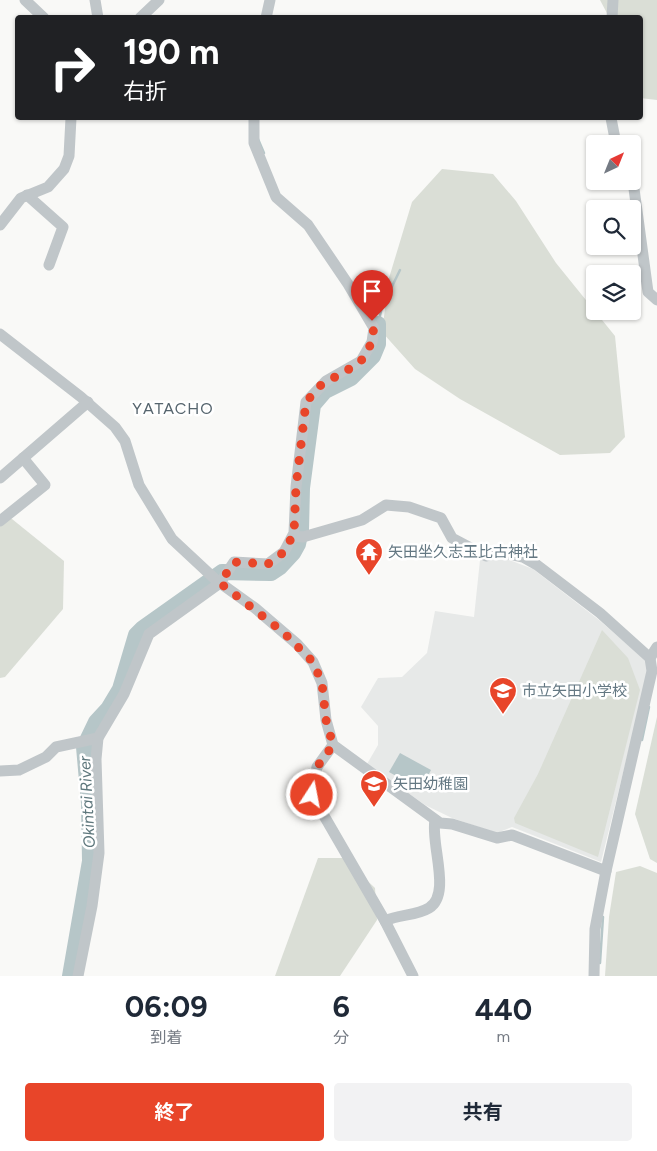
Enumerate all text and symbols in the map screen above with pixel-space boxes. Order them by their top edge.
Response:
text: 190 m [123,31,220,73]
icon: right [40,35,105,100]
text: 右折 [123,78,167,105]
north arrow [586,135,641,190]
map controls [586,135,641,320]
button: search [586,200,641,255]
button: layers [586,265,641,320]
pin [351,270,393,321]
icon: arrive [358,277,386,305]
district label: YATACHO [132,399,214,418]
temple icon: 矢田坐久志玉比古神社 [354,537,384,576]
place label: 矢田坐久志玉比古神社 [388,543,538,561]
school or university icon: 市立矢田小学校 [488,676,518,715]
place label: 市立矢田小学校 [522,682,627,700]
water label: Okintai River [75,755,99,849]
position arrow [285,768,337,820]
school or university icon: 矢田幼稚園 [359,769,389,808]
place label: 矢田幼稚園 [393,775,468,793]
text: 06:09 [125,988,208,1025]
text: 6 [332,988,350,1025]
text: 440 [475,991,532,1028]
text: m [497,1027,510,1046]
text: 到着 [150,1028,182,1047]
text: 分 [333,1028,349,1047]
button: 終了 [25,1083,324,1141]
button: 共有 [334,1083,632,1141]

